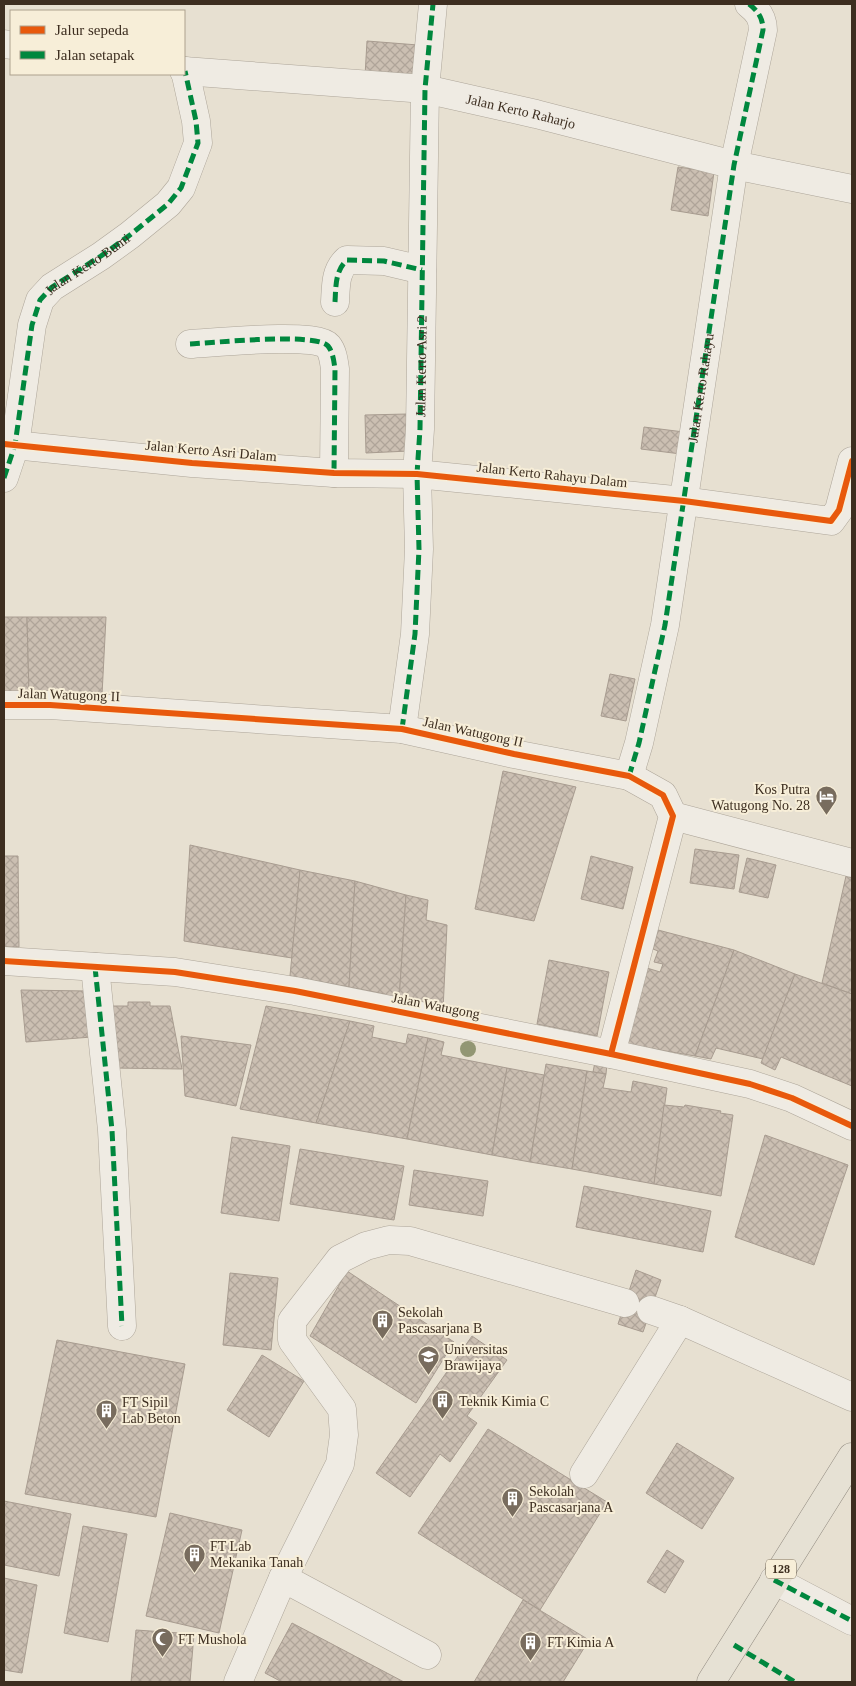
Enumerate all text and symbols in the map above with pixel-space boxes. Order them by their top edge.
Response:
legend [10,10,185,75]
text: Jalur sepeda [55,22,129,38]
text: Jalan setapak [55,47,135,63]
street label: Jalan Kerto Raharjo [465,91,577,131]
street label: Jalan Kerto Bumi [42,230,133,297]
street label: Jalan Kerto Asri 2 [413,315,429,417]
street label: Jalan Kerto Rahayu [685,332,716,444]
street label: Jalan Kerto Asri Dalam [145,438,277,464]
street label: Jalan Kerto Rahayu Dalam [476,460,628,490]
street label: Jalan Watugong II [18,686,121,704]
street label: Jalan Watugong II [422,714,525,750]
place label: Kos Putra Watugong No. 28 [711,782,811,813]
hotel icon: Kos Putra Watugong No. 28 [814,785,838,816]
street label: Jalan Watugong [391,990,481,1022]
place label: Sekolah Pascasarjana B [398,1305,482,1336]
building icon: Sekolah Pascasarjana B [370,1308,394,1339]
place label: Universitas Brawijaya [444,1342,508,1373]
school or university icon: Universitas Brawijaya [416,1345,440,1376]
building icon: Teknik Kimia C [431,1389,455,1420]
place label: Teknik Kimia C [459,1394,549,1409]
place label: FT Sipil Lab Beton [122,1395,181,1426]
building icon: FT Sipil Lab Beton [94,1398,118,1429]
place label: Sekolah Pascasarjana A [529,1484,614,1515]
building icon: Sekolah Pascasarjana A [501,1487,525,1518]
place label: FT Lab Mekanika Tanah [210,1539,303,1570]
building icon: FT Lab Mekanika Tanah [182,1542,206,1573]
road number: 128 [766,1560,796,1578]
mosque icon: FT Mushola [150,1627,174,1658]
building icon: FT Kimia A [519,1630,543,1661]
place label: FT Mushola [178,1632,247,1647]
place label: FT Kimia A [547,1635,615,1650]

